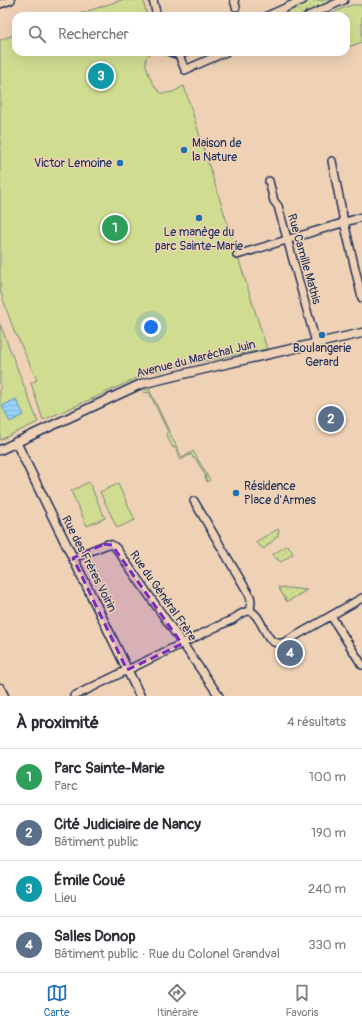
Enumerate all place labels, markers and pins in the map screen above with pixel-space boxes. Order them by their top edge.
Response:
pin: 3 [88,61,114,91]
place label: Maison de la Nature [192,136,241,165]
marker: Maison de la Nature [179,145,189,155]
place label: Victor Lemoine [34,156,112,171]
marker: Victor Lemoine [115,158,125,168]
pin: 1 [102,213,128,243]
marker: Le manège du parc Sainte-Marie [194,213,204,223]
place label: Le manège du parc Sainte-Marie [155,225,243,254]
marker: Boulangerie Gerard [317,330,327,340]
place label: Boulangerie Gerard [293,341,351,370]
pin: 2 [318,404,344,434]
place label: Résidence Place d'Armes [244,479,317,508]
marker: Résidence Place d'Armes [231,488,241,498]
pin: 4 [277,638,303,668]

